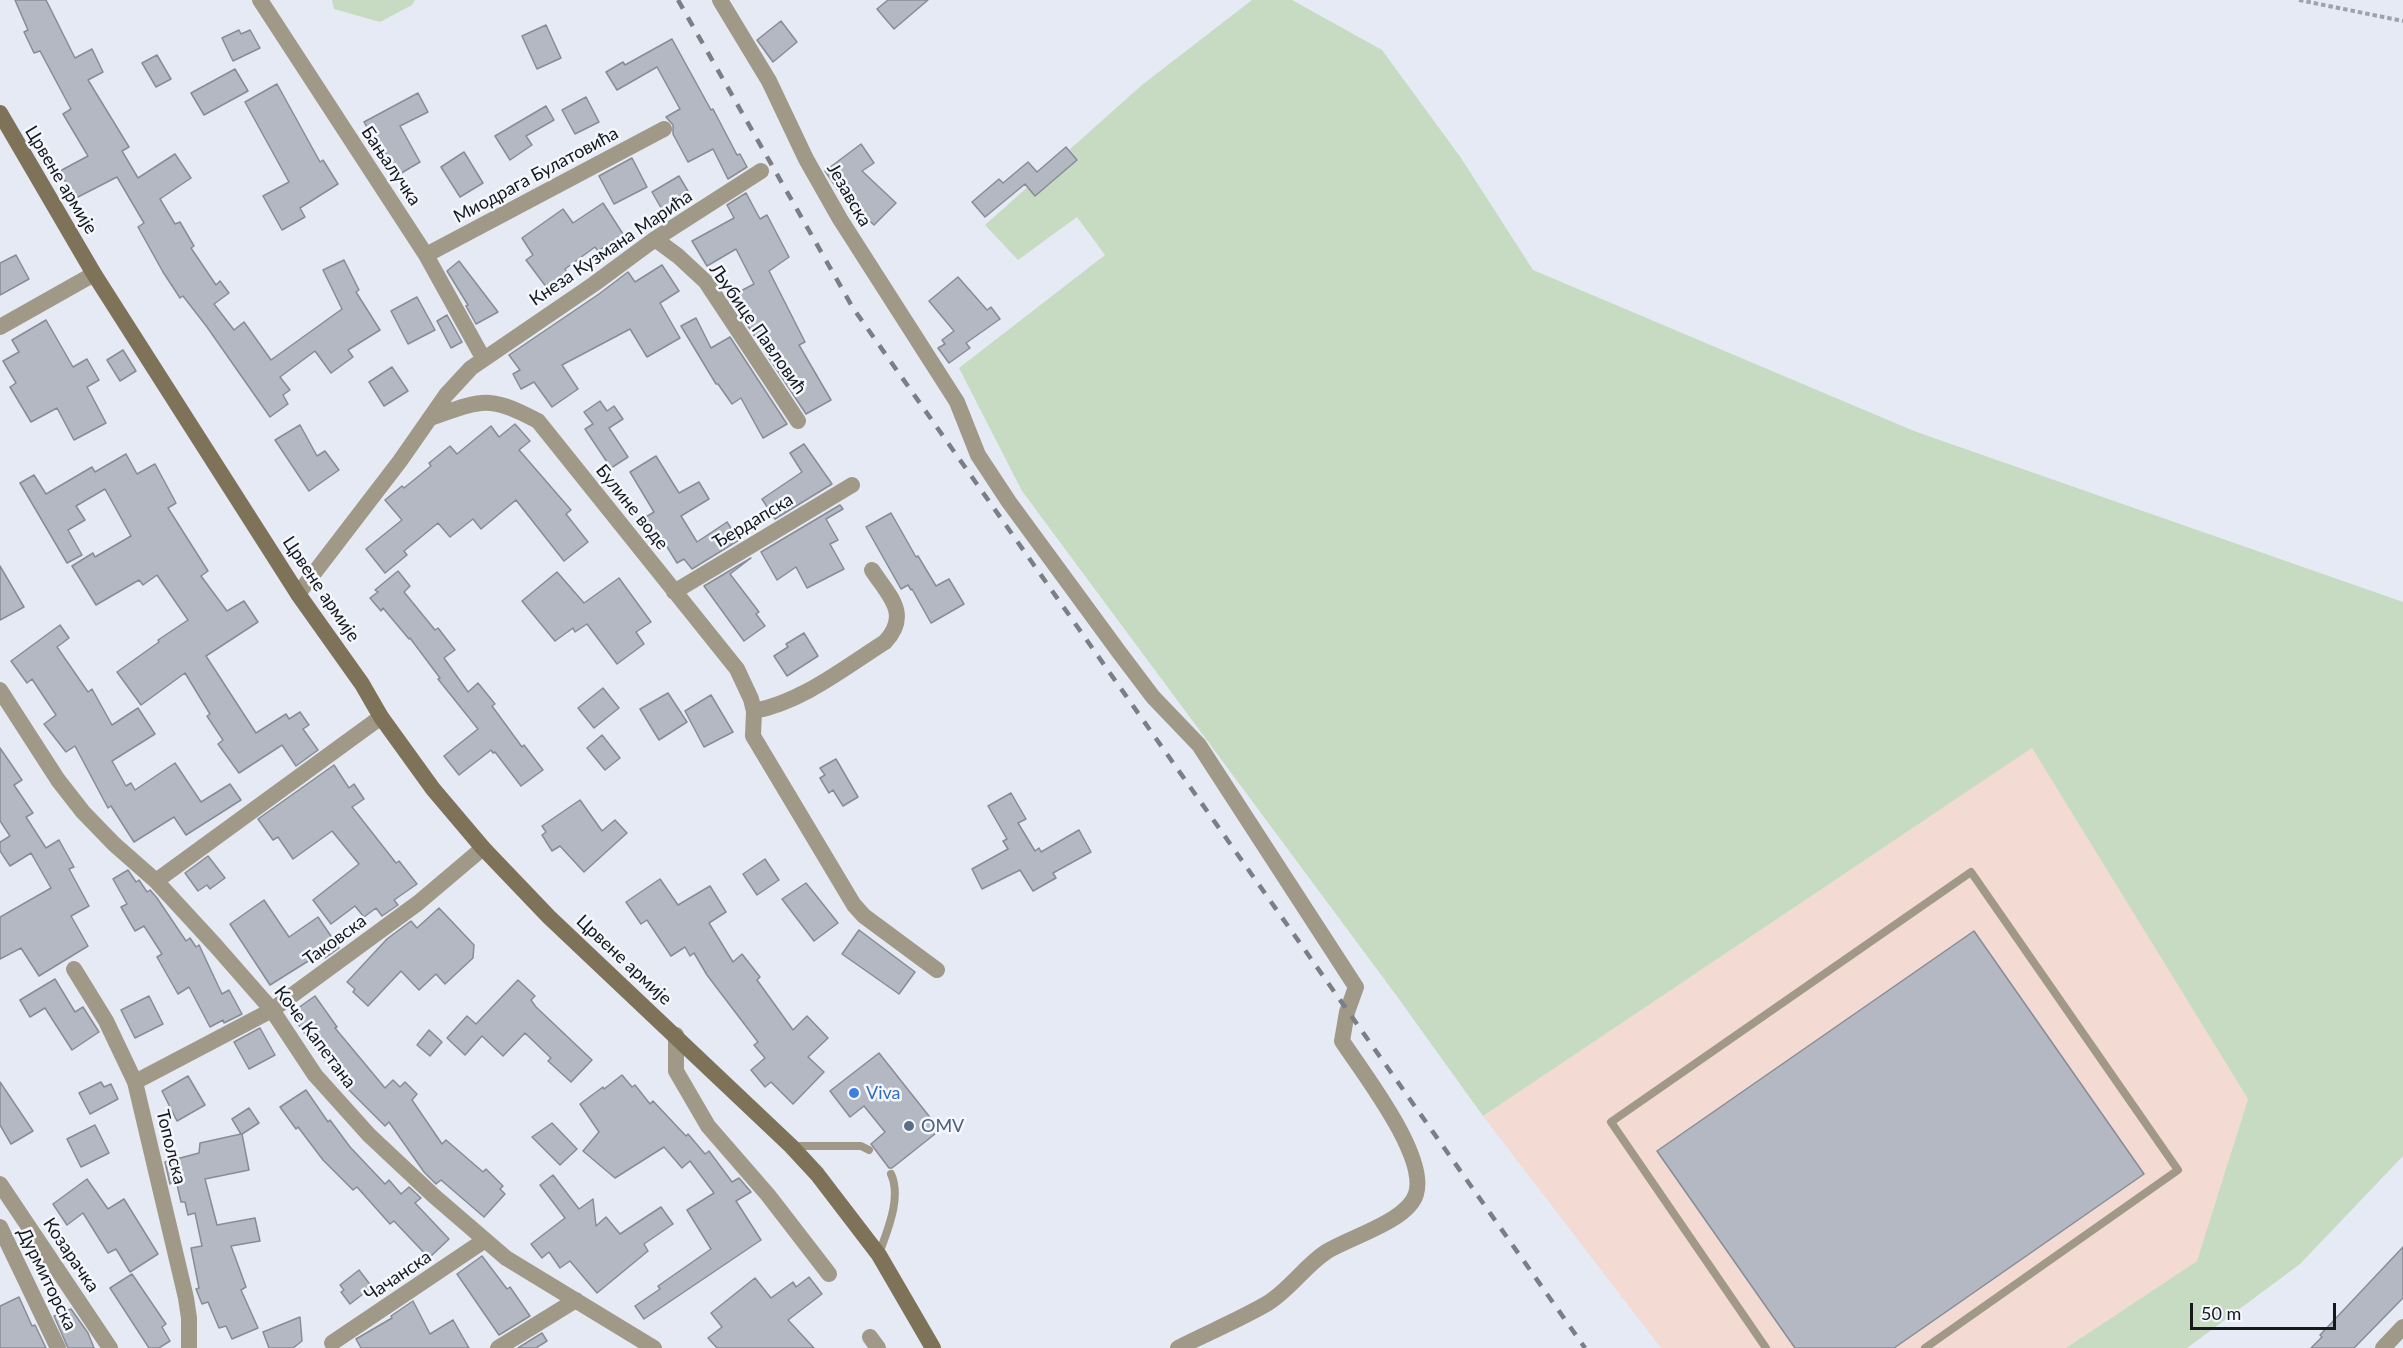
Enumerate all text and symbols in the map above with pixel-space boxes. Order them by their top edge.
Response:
street label: Црвене армије [20,122,102,238]
street label: Бањалучка [357,122,425,210]
street label: Миодрага Булатовића [450,122,622,228]
street label: Језавска [822,159,876,231]
street label: Кнеза Кузмана Марића [525,185,697,311]
street label: Љубице Павловић [705,260,811,398]
street label: Булине воде [591,460,673,554]
street label: Ђердапска [709,489,797,553]
street label: Црвене армије [278,532,364,646]
street label: Таковска [299,910,371,970]
street label: Црвене армије [572,910,676,1010]
street label: Коче Капетана [270,982,360,1092]
place label: Viva [866,1082,901,1104]
marker: Viva [847,1086,861,1100]
street label: Тополска [151,1107,191,1187]
place label: OMV [921,1115,964,1137]
marker: OMV [902,1119,916,1133]
street label: Козарачка [38,1214,104,1296]
street label: Дурмиторска [13,1224,81,1334]
street label: Чачанска [361,1246,435,1306]
scale bar [2193,1291,2338,1329]
text: 50 m [2201,1302,2241,1324]

